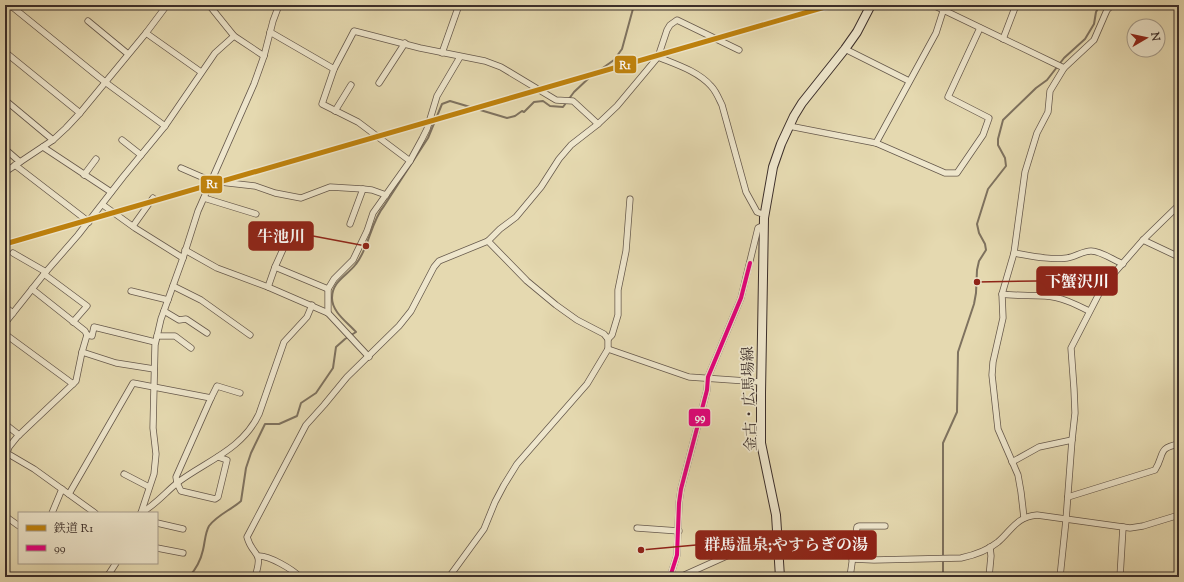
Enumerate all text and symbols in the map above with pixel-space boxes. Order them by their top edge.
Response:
north arrow [1126,18,1166,58]
text: N [1146,30,1164,42]
line badge: R1 [614,55,637,74]
text: R1 [618,58,631,74]
line badge: R1 [200,175,223,194]
text: R1 [205,177,218,193]
callout: 牛池川 [249,222,313,250]
text: 牛池川 [257,227,305,250]
callout: 下蟹沢川 [1037,267,1117,295]
text: 下蟹沢川 [1045,272,1109,295]
street label: 金古・広馬場線 [738,346,763,452]
line badge: 99 [688,408,711,427]
text: 99 [695,410,706,426]
legend [18,512,158,564]
text: 鉄道 R1 [53,520,93,538]
callout: 群馬温泉;やすらぎの湯 [696,531,876,559]
text: 群馬温泉;やすらぎの湯 [704,535,868,558]
text: 99 [54,540,66,558]

